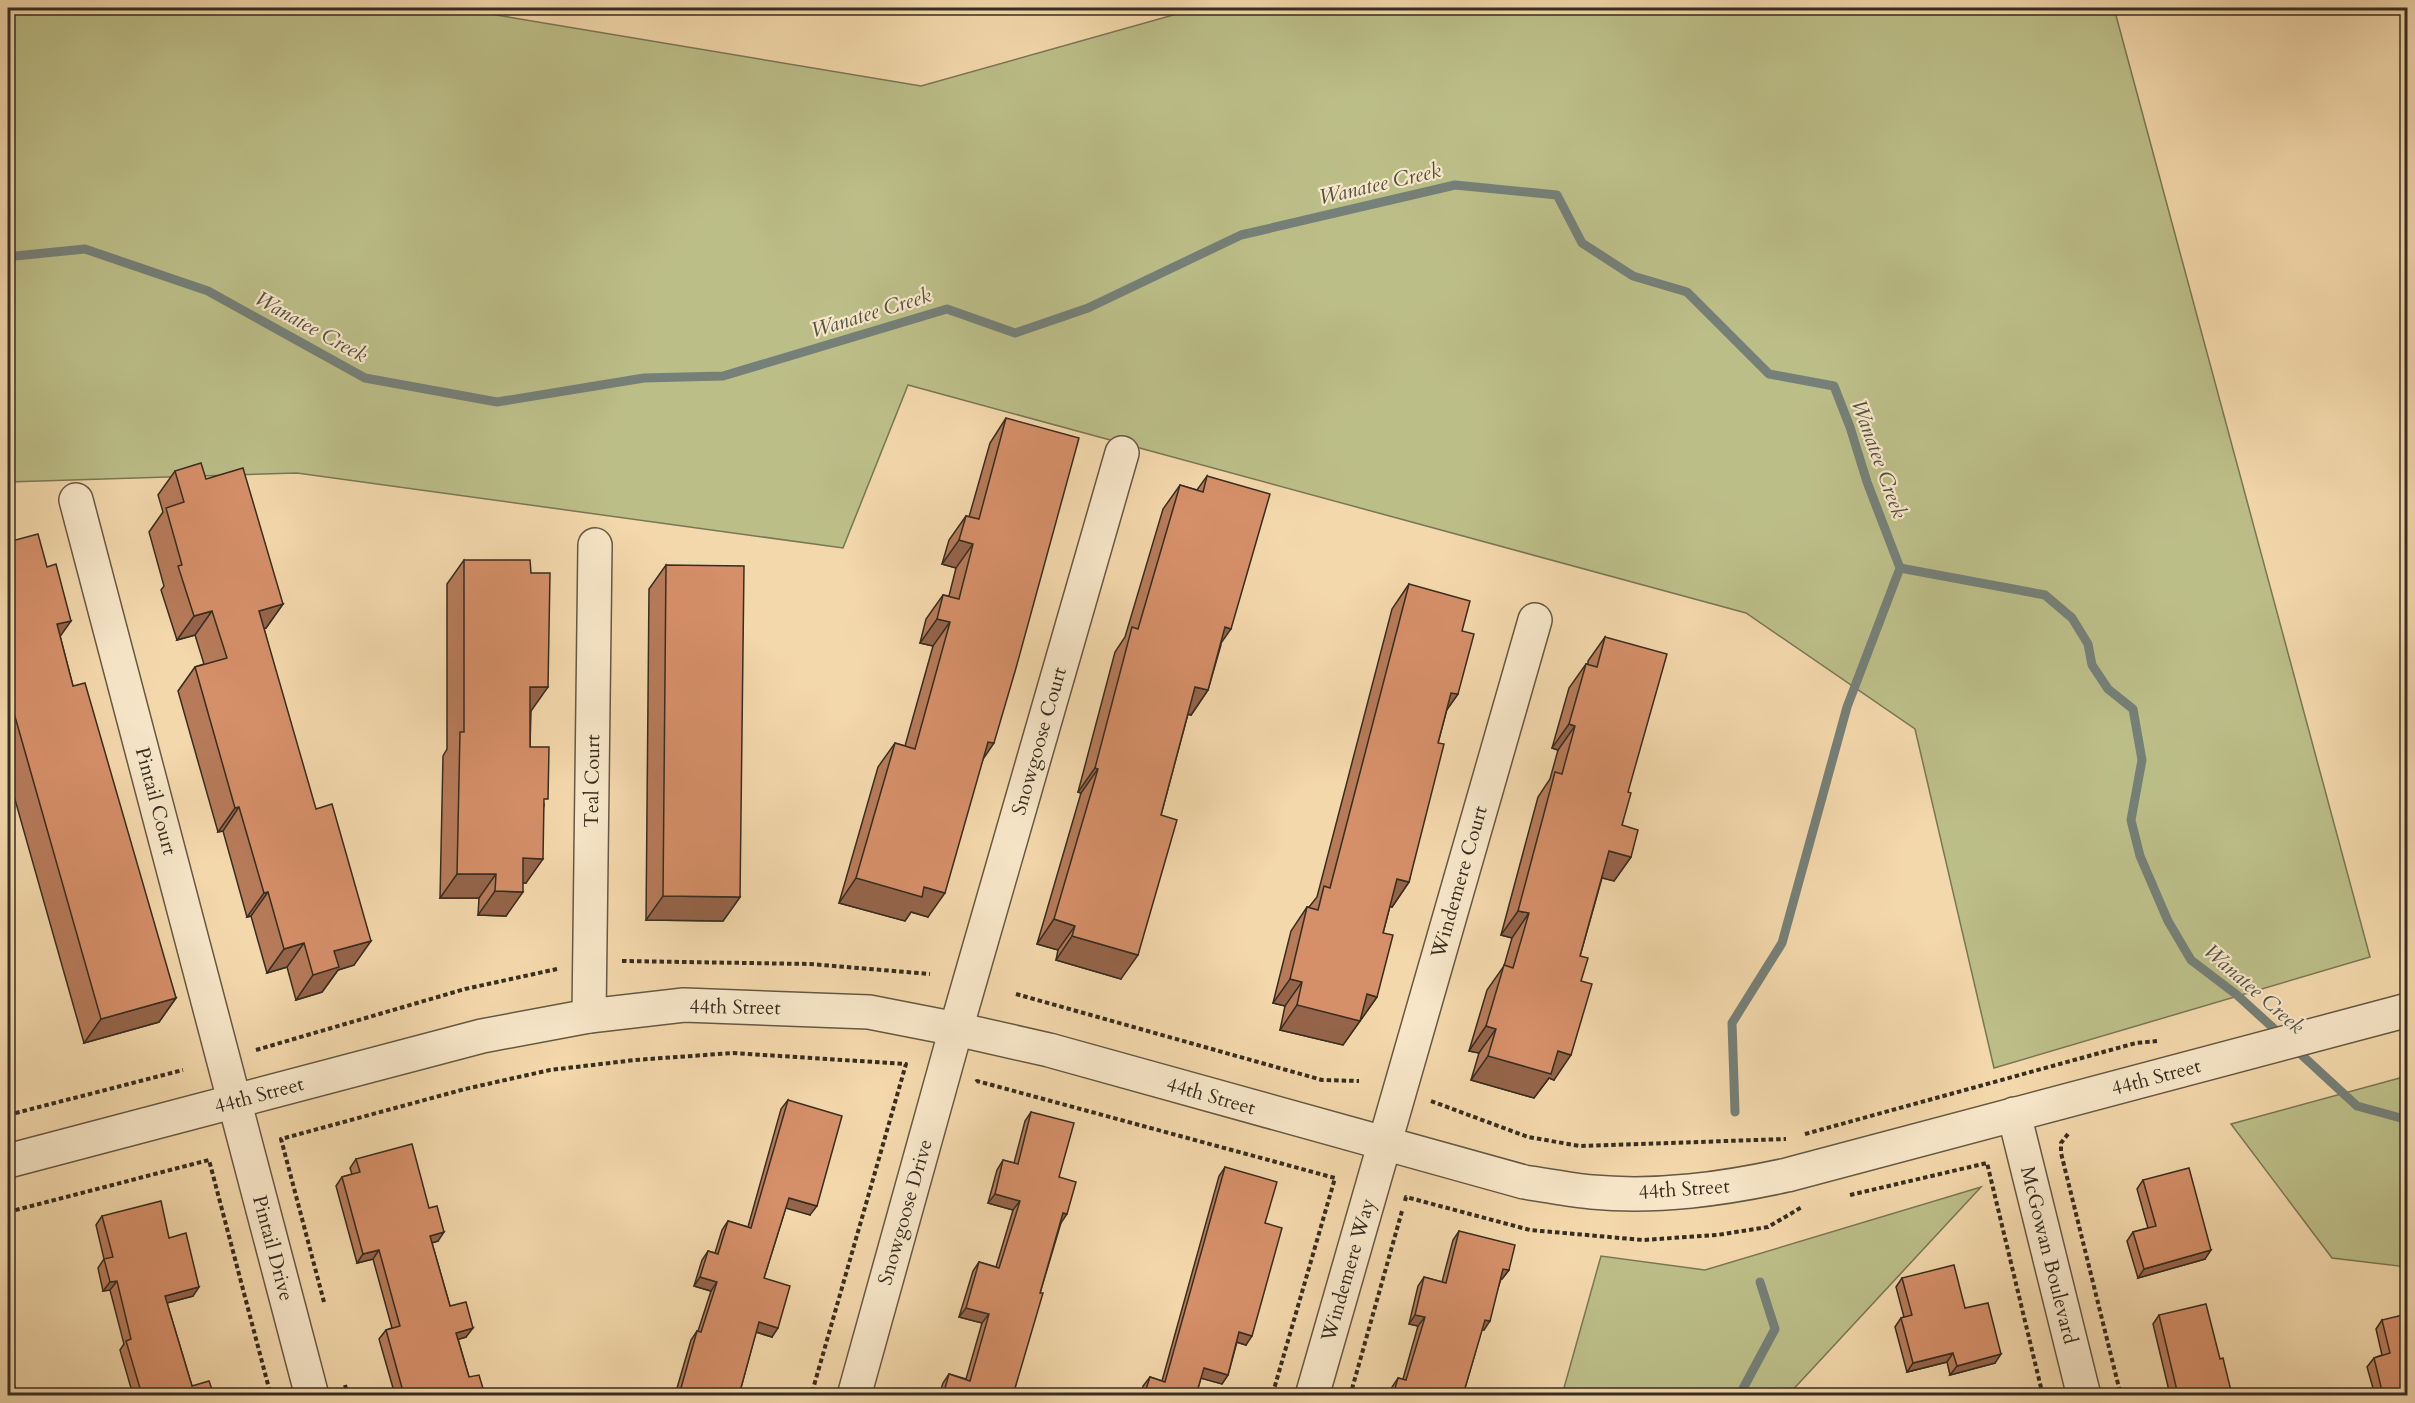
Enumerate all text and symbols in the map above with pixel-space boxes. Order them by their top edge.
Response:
water label: Wanatee Creek [1316,156,1444,212]
water label: Wanatee Creek [807,281,935,345]
water label: Wanatee Creek [250,284,373,370]
water label: Wanatee Creek [1844,396,1914,523]
street label: Snowgoose Court [1005,663,1073,818]
street label: Teal Court [578,733,606,828]
street label: Pintail Court [129,744,184,859]
street label: Windemere Court [1424,802,1494,962]
water label: Wanatee Creek [2198,937,2311,1041]
street label: 44th Street [689,993,782,1021]
street label: 44th Street [2108,1052,2204,1102]
street label: 44th Street [211,1070,307,1120]
street label: 44th Street [1163,1070,1259,1122]
street label: Snowgoose Drive [871,1136,939,1288]
street label: McGowan Boulevard [2014,1163,2084,1347]
street label: 44th Street [1638,1172,1731,1206]
street label: Pintail Drive [246,1192,300,1304]
street label: Windemere Way [1314,1195,1381,1346]

